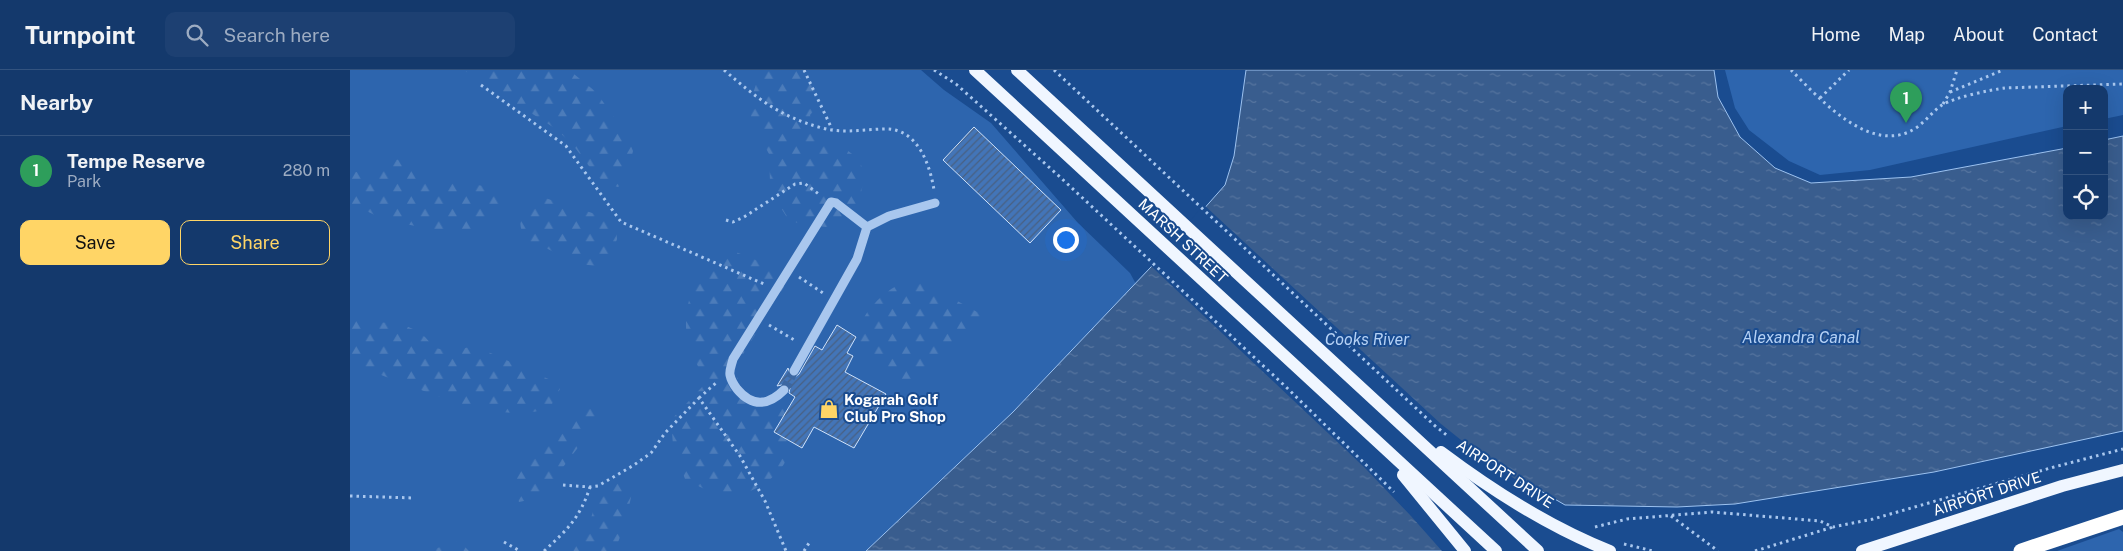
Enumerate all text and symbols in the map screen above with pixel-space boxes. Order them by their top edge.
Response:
search box [165,12,515,57]
text: Turnpoint [25,21,135,49]
icon: search [183,21,211,49]
text: Search here [223,24,330,46]
text: Home [1811,24,1861,45]
text: Map [1889,24,1925,45]
text: About [1953,24,2004,45]
text: Contact [2032,24,2098,45]
pin: 1 [1890,82,1922,123]
map controls [2063,85,2108,220]
button: + [2063,85,2108,130]
text: Nearby [20,90,93,115]
button: − [2063,130,2108,175]
text: Tempe Reserve [67,150,205,172]
text: 1 [33,161,39,180]
text: 280 m [283,161,330,180]
text: Park [67,172,101,191]
button: locate [2063,175,2108,220]
street label: MARSH STREET [1135,195,1231,286]
button: Save [20,220,170,265]
button: Share [180,220,330,265]
your location [1053,227,1079,253]
water label: Alexandra Canal [1742,328,1860,347]
water label: Cooks River [1325,330,1410,349]
place label: Kogarah Golf Club Pro Shop [844,391,946,425]
shop icon: Kogarah Golf Club Pro Shop [818,398,840,420]
street label: AIRPORT DRIVE [1454,436,1557,511]
street label: AIRPORT DRIVE [1931,468,2043,519]

